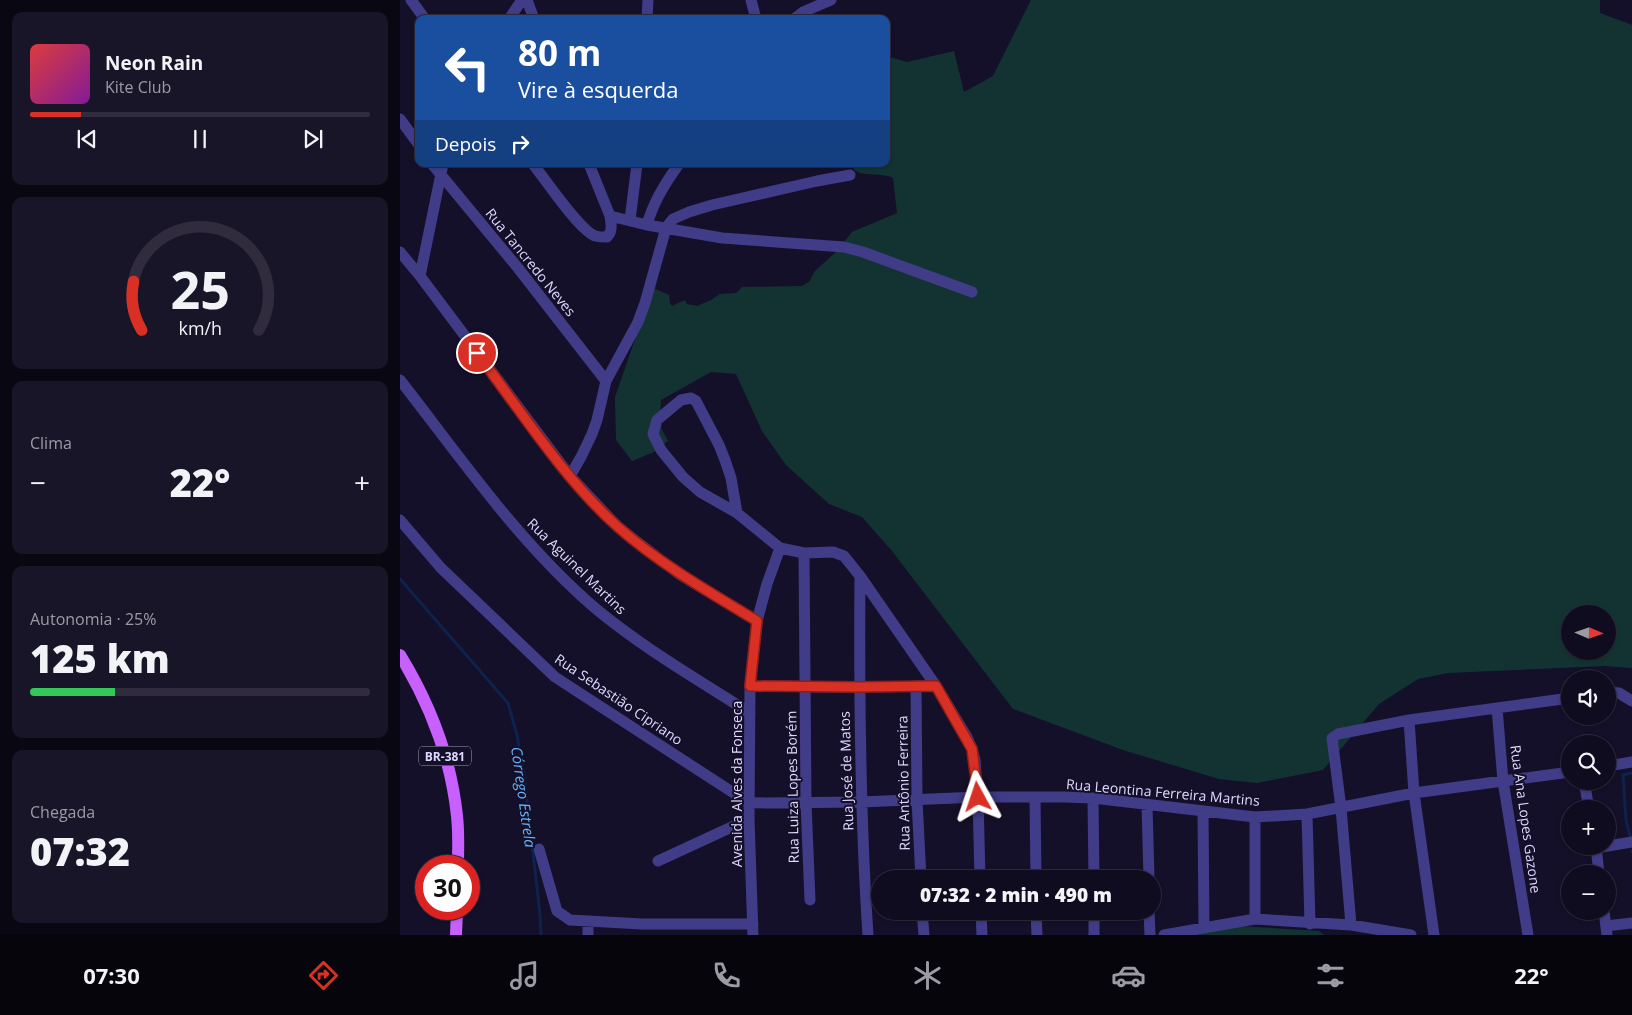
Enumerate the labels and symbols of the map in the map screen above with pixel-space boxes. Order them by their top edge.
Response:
street label: Rua Tancredo Neves [482,204,581,320]
pin [456,332,498,374]
street label: Rua Aguinel Martins [523,514,631,618]
north arrow [1561,605,1616,660]
street label: Rua Sebastião Cipriano [551,649,687,749]
street label: Avenida Alves da Fonseca [727,701,746,867]
street label: Rua Luiza Lopes Borém [781,711,803,863]
street label: Rua José de Matos [834,711,858,831]
street label: Rua Antônio Ferreira [892,715,914,851]
street label: Rua Ana Lopes Gazone [1506,744,1546,894]
water label: Córrego Estrela [507,745,541,849]
road number: BR-381 [419,746,471,766]
position arrow [951,770,1003,822]
street label: Rua Leontina Ferreira Martins [1065,774,1261,810]
speed limit sign: 30 [415,855,480,920]

